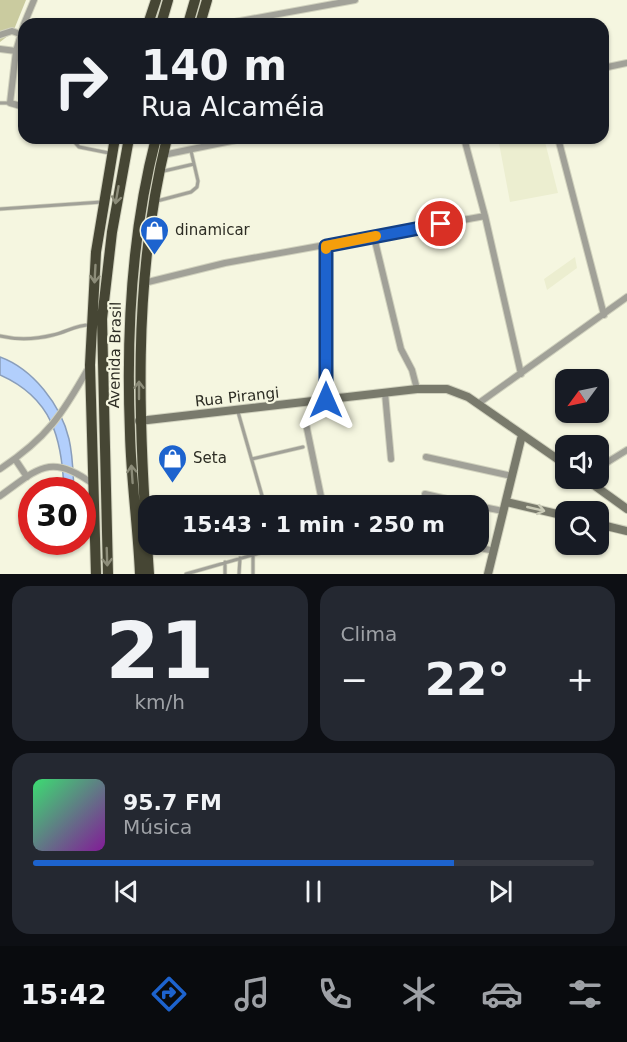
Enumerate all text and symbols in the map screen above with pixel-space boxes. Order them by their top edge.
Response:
text: 140 m [141,41,287,90]
icon: right [42,42,120,120]
text: Rua Alcaméia [141,91,325,122]
one-way arrow [112,185,123,205]
pin [415,198,466,249]
icon: arrive [424,207,457,240]
shop icon: dinamicar [138,214,170,256]
place label: dinamicar [175,221,251,239]
one-way arrow [89,263,100,283]
street label: Avenida Brasil [105,302,125,408]
position arrow [294,368,358,432]
north arrow [555,369,609,423]
map controls [555,369,609,555]
one-way arrow [133,380,145,400]
street label: Rua Pirangi [194,384,280,410]
button: sound [555,435,609,489]
shop icon: Seta [156,442,188,484]
place label: Seta [193,449,227,467]
one-way arrow [126,464,137,484]
speed limit sign: 30 [18,477,96,555]
button: search [555,501,609,555]
one-way arrow [526,504,545,516]
text: 15:43 · 1 min · 250 m [182,512,445,537]
one-way arrow [102,547,113,567]
text: 21 [105,606,214,696]
text: Clima [341,622,397,646]
text: 22° [425,653,510,706]
text: − [341,660,368,699]
text: + [566,660,594,699]
text: km/h [135,690,185,714]
text: 95.7 FM [123,790,222,815]
text: Música [123,815,192,839]
icon: previous [110,875,143,908]
icon: pause [297,875,330,908]
icon: next [484,875,517,908]
icon: directions [148,973,190,1015]
icon: music [231,973,273,1015]
icon: phone [314,973,356,1015]
icon: climate [398,973,440,1015]
icon: car [481,973,523,1015]
icon: filters [564,973,606,1015]
text: 15:42 [21,979,107,1010]

